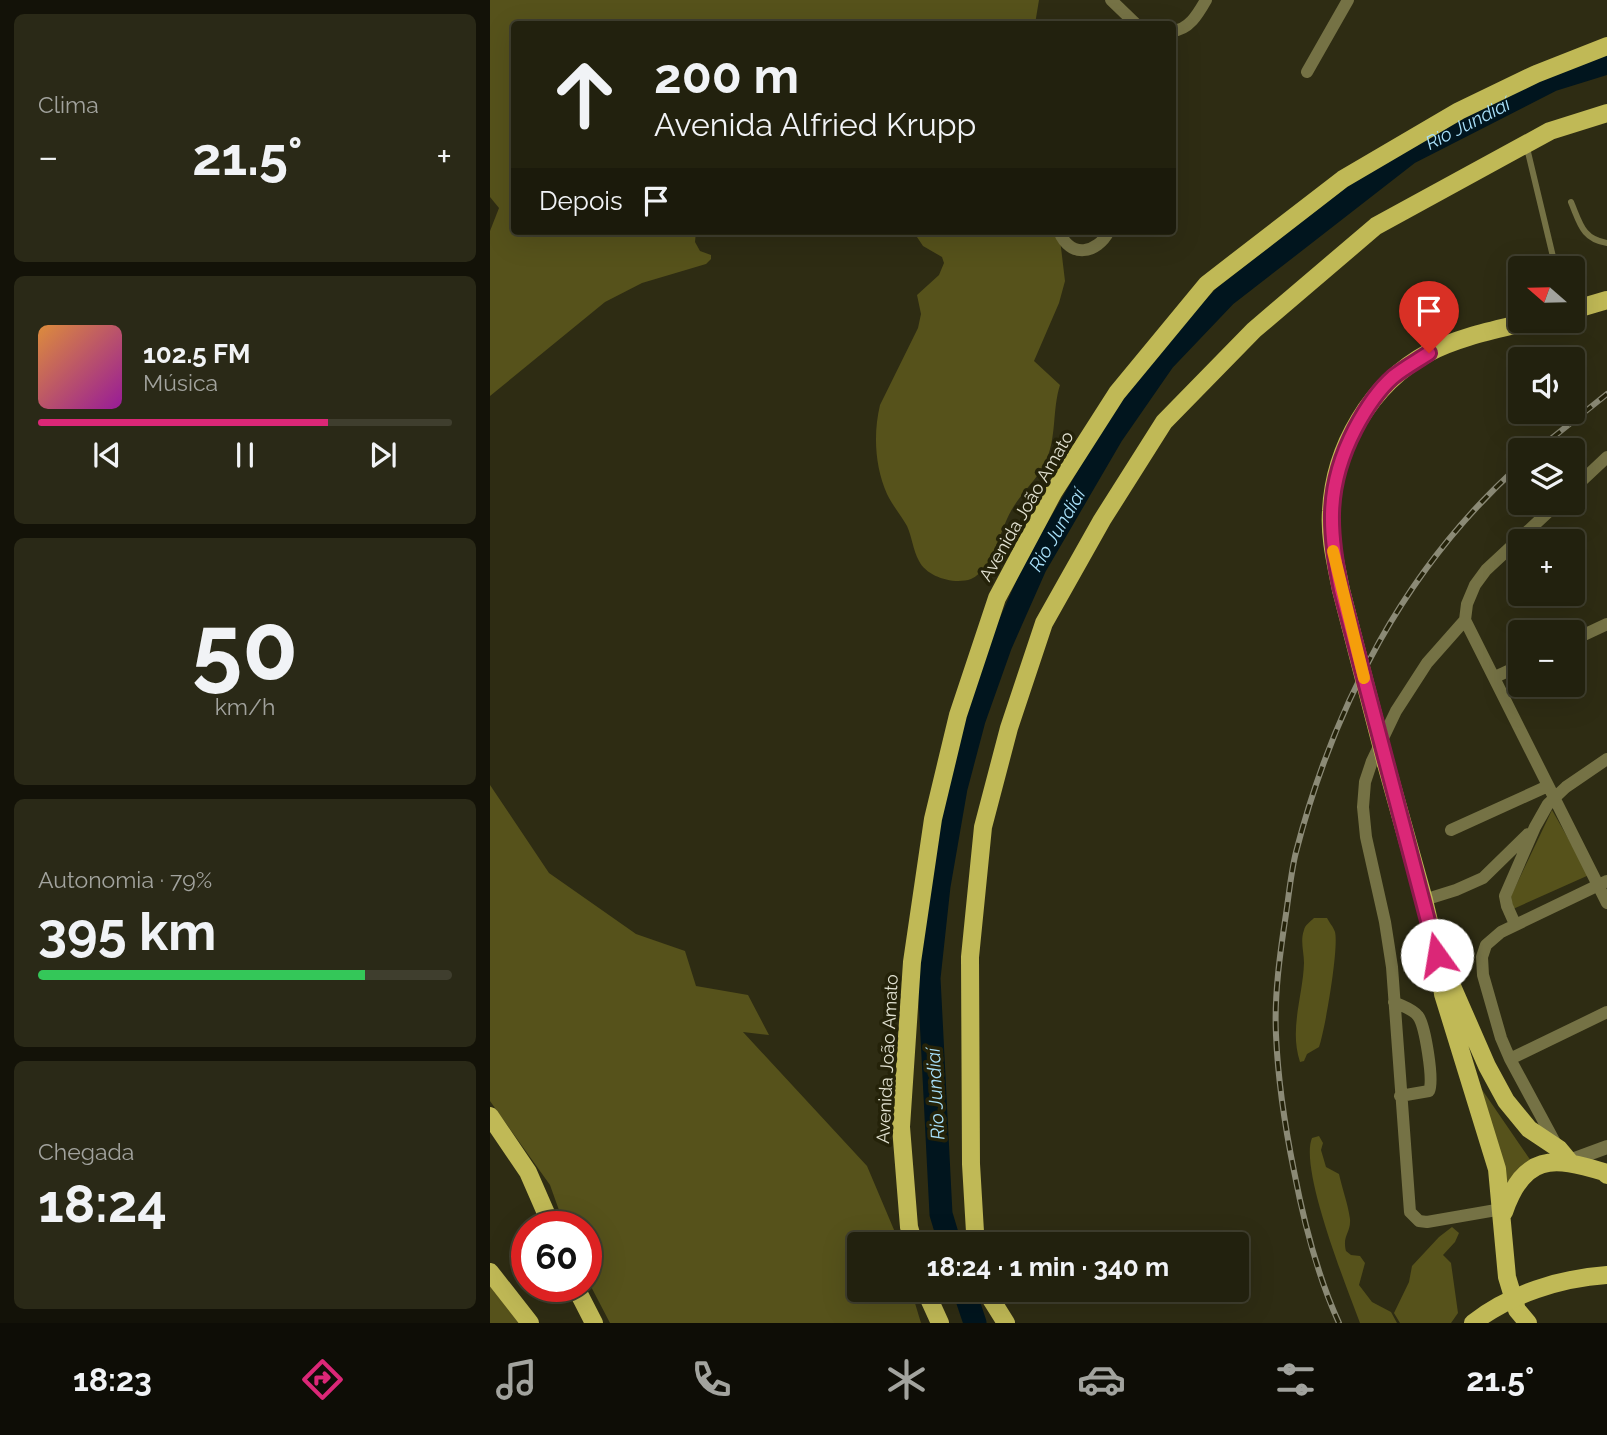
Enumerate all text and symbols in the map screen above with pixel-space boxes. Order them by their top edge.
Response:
text: 200 m [654,47,799,104]
icon: ahead [539,49,630,140]
text: Clima [38,91,99,118]
water label: Rio Jundiaí [1421,92,1515,154]
text: Avenida Alfried Krupp [654,106,976,143]
text: 21.5° [192,126,303,187]
text: − [38,134,58,179]
text: + [436,134,452,179]
icon: arrive [637,182,675,220]
text: Depois [539,186,623,216]
north arrow [1508,256,1586,332]
map controls [1508,256,1585,697]
pin [1399,281,1459,353]
icon: arrive [1410,292,1448,330]
text: 102.5 FM [143,339,250,369]
button: sound [1508,347,1585,424]
text: Música [143,369,218,396]
street label: Avenida João Amato [974,427,1078,585]
icon: previous [88,436,126,474]
icon: pause [226,436,264,474]
icon: next [364,436,402,474]
button: layers [1508,438,1585,515]
water label: Rio Jundiaí [1024,483,1090,575]
button: + [1508,529,1585,606]
text: 50 [192,594,298,701]
button: − [1508,620,1585,697]
text: km/h [215,693,275,720]
text: Autonomia · 79% [38,866,212,893]
text: 395 km [38,901,216,962]
position arrow [1400,918,1474,992]
street label: Avenida João Amato [872,973,902,1144]
water label: Rio Jundiaí [922,1046,948,1141]
text: Chegada [38,1138,134,1165]
text: 18:24 [38,1173,167,1234]
speed limit sign: 60 [511,1211,602,1302]
text: 18:24 · 1 min · 340 m [927,1252,1169,1282]
icon: directions [298,1355,347,1404]
icon: music [492,1355,541,1404]
icon: phone [687,1355,736,1404]
icon: climate [882,1355,931,1404]
icon: car [1077,1355,1126,1404]
icon: filters [1271,1355,1320,1404]
text: 18:23 [73,1361,152,1398]
text: 21.5° [1466,1361,1534,1398]

